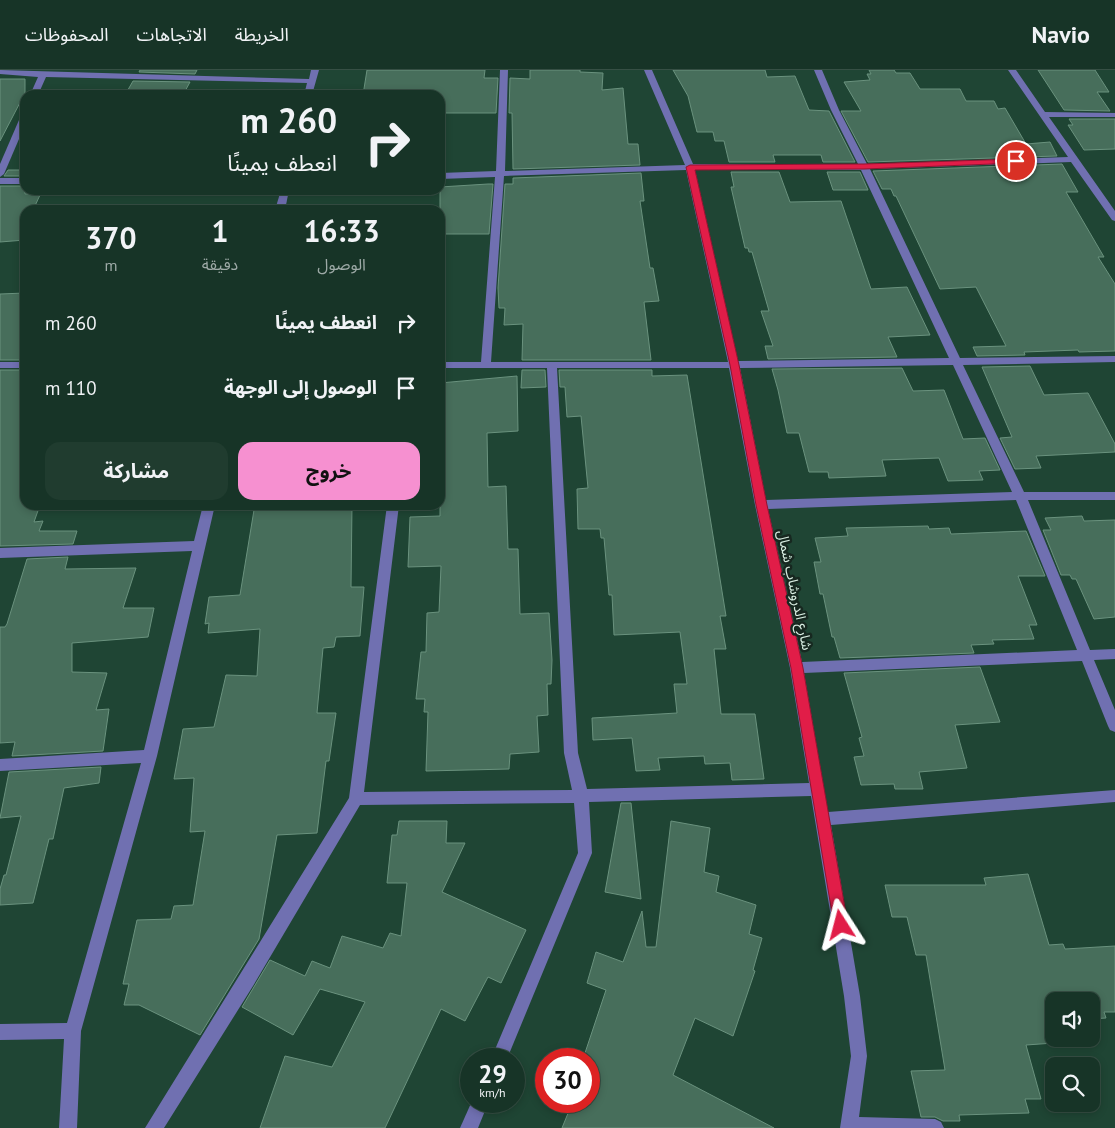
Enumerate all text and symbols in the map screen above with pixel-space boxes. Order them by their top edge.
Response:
text: Navio [1032,19,1090,50]
text: المحفوظات [25,23,109,46]
text: الاتجاهات [137,23,207,46]
text: الخريطة [235,23,289,46]
text: 260 m [240,97,337,143]
icon: right [355,110,420,175]
pin [995,140,1037,182]
icon: arrive [1002,147,1030,175]
text: انعطف يمينًا [227,149,337,177]
text: 1 [211,211,228,250]
text: 16:33 [304,211,380,250]
text: 370 [85,218,136,257]
text: دقيقة [202,254,238,274]
text: الوصول [317,254,366,274]
text: m [104,255,117,275]
icon: right [392,309,420,337]
text: انعطف يمينًا [275,310,377,334]
text: 260 m [45,311,97,335]
icon: arrive [392,374,420,402]
text: الوصول إلى الوجهة [224,375,377,399]
text: 110 m [45,376,97,400]
button: مشاركة [45,442,228,500]
button: خروج [238,442,420,500]
street label: شارع الدروشاب شمال [772,528,817,652]
position arrow [814,898,866,950]
map controls [1045,992,1100,1112]
button: sound [1045,992,1100,1047]
speed limit sign: 30 [535,1048,600,1113]
button: search [1045,1057,1100,1112]
text: 29 [478,1058,507,1090]
text: km/h [479,1085,506,1100]

